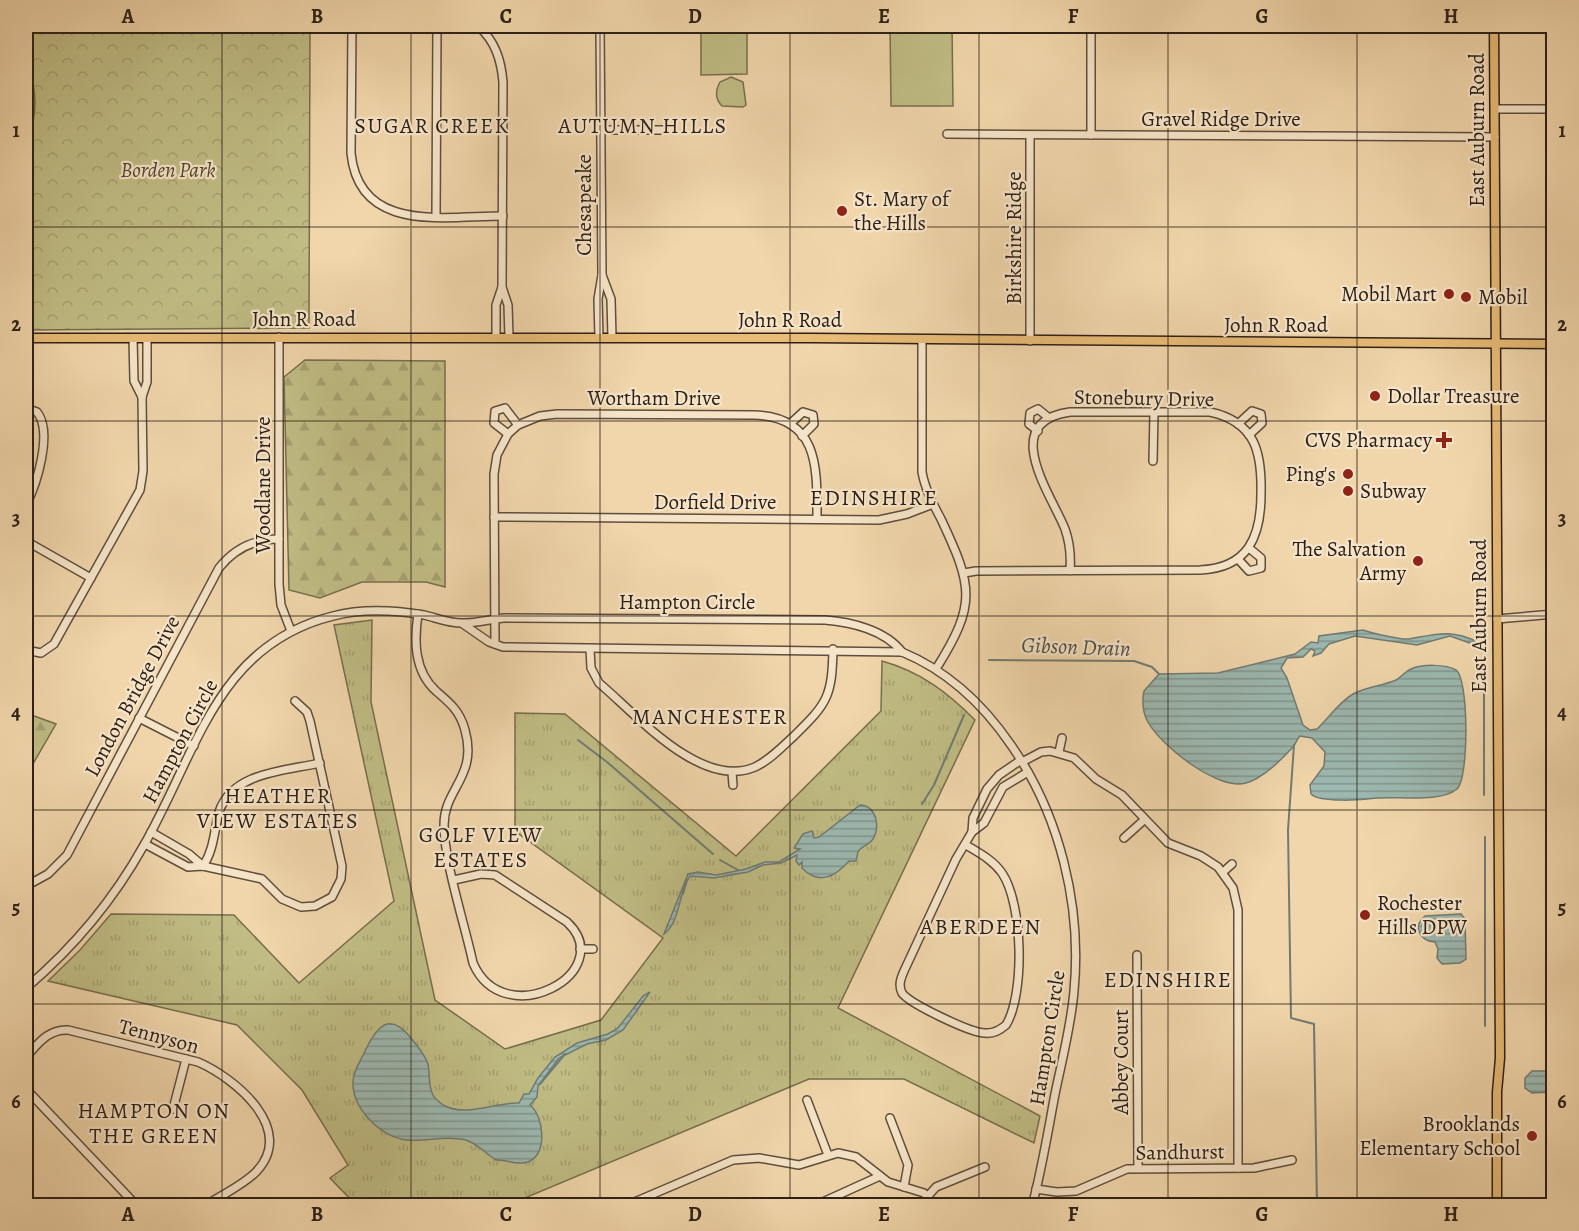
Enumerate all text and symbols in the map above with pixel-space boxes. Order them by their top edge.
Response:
text: A [121,3,135,30]
text: B [311,3,323,30]
text: C [500,3,512,30]
text: D [688,3,702,30]
text: E [878,3,890,30]
text: F [1068,3,1079,30]
text: G [1255,3,1269,30]
text: H [1444,3,1459,30]
street label: East Auburn Road [1463,52,1491,207]
street label: Gravel Ridge Drive [1141,105,1301,133]
district label: SUGAR CREEK [354,111,510,141]
district label: AUTUMN HILLS [557,111,728,141]
text: 1 [12,117,20,144]
text: 1 [1558,117,1566,144]
street label: Chesapeake [570,154,598,256]
park label: Borden Park [120,156,216,184]
street label: Birkshire Ridge [1000,171,1028,305]
place label: St. Mary of the Hills [854,185,952,237]
marker: St. Mary of the Hills [835,204,849,218]
place label: Mobil Mart [1341,280,1437,308]
place label: Mobil [1478,283,1528,311]
marker: Mobil Mart [1442,287,1456,301]
marker: Mobil [1459,290,1473,304]
street label: John R Road [252,305,357,333]
street label: John R Road [738,306,843,334]
text: 2 [11,311,21,338]
street label: John R Road [1224,311,1329,339]
text: 2 [1557,311,1567,338]
place label: Dollar Treasure [1387,382,1519,410]
street label: Stonebury Drive [1074,383,1214,413]
street label: Wortham Drive [586,384,721,412]
marker: Dollar Treasure [1368,389,1382,403]
street label: Woodlane Drive [249,416,277,555]
place label: CVS Pharmacy [1305,426,1433,454]
marker: CVS Pharmacy [1437,433,1451,447]
place label: Ping's [1286,460,1336,488]
marker: Ping's [1341,467,1355,481]
place label: Subway [1360,477,1427,505]
district label: EDINSHIRE [810,483,938,513]
marker: Subway [1341,484,1355,498]
street label: Dorfield Drive [654,488,776,516]
text: 3 [12,505,20,532]
text: 3 [1558,505,1566,532]
place label: The Salvation Army [1292,535,1407,587]
street label: East Auburn Road [1465,538,1493,693]
marker: The Salvation Army [1411,554,1425,568]
street label: Hampton Circle [619,588,755,616]
street label: London Bridge Drive [78,610,186,782]
water label: Gibson Drain [1021,630,1131,664]
street label: Hampton Circle [136,674,224,808]
text: 4 [11,699,21,726]
text: 4 [1557,699,1567,726]
district label: MANCHESTER [632,702,788,732]
district label: HEATHER VIEW ESTATES [196,781,359,836]
district label: GOLF VIEW ESTATES [419,820,543,875]
place label: Rochester Hills DPW [1377,889,1468,941]
text: 5 [12,894,20,921]
text: 5 [1558,894,1566,921]
marker: Rochester Hills DPW [1358,908,1372,922]
district label: ABERDEEN [919,912,1042,942]
district label: EDINSHIRE [1104,965,1232,995]
street label: Hampton Circle [1022,968,1072,1108]
street label: Abbey Court [1107,1009,1135,1116]
street label: Tennyson [116,1012,202,1060]
text: 6 [11,1088,21,1115]
text: 6 [1557,1088,1567,1115]
district label: HAMPTON ON THE GREEN [77,1096,231,1151]
place label: Brooklands Elementary School [1359,1110,1520,1162]
marker: Brooklands Elementary School [1525,1129,1539,1143]
street label: Sandhurst [1135,1137,1225,1167]
text: A [121,1201,135,1228]
text: B [311,1201,323,1228]
text: C [500,1201,512,1228]
text: D [688,1201,702,1228]
text: E [878,1201,890,1228]
text: F [1068,1201,1079,1228]
text: G [1255,1201,1269,1228]
text: H [1444,1201,1459,1228]

